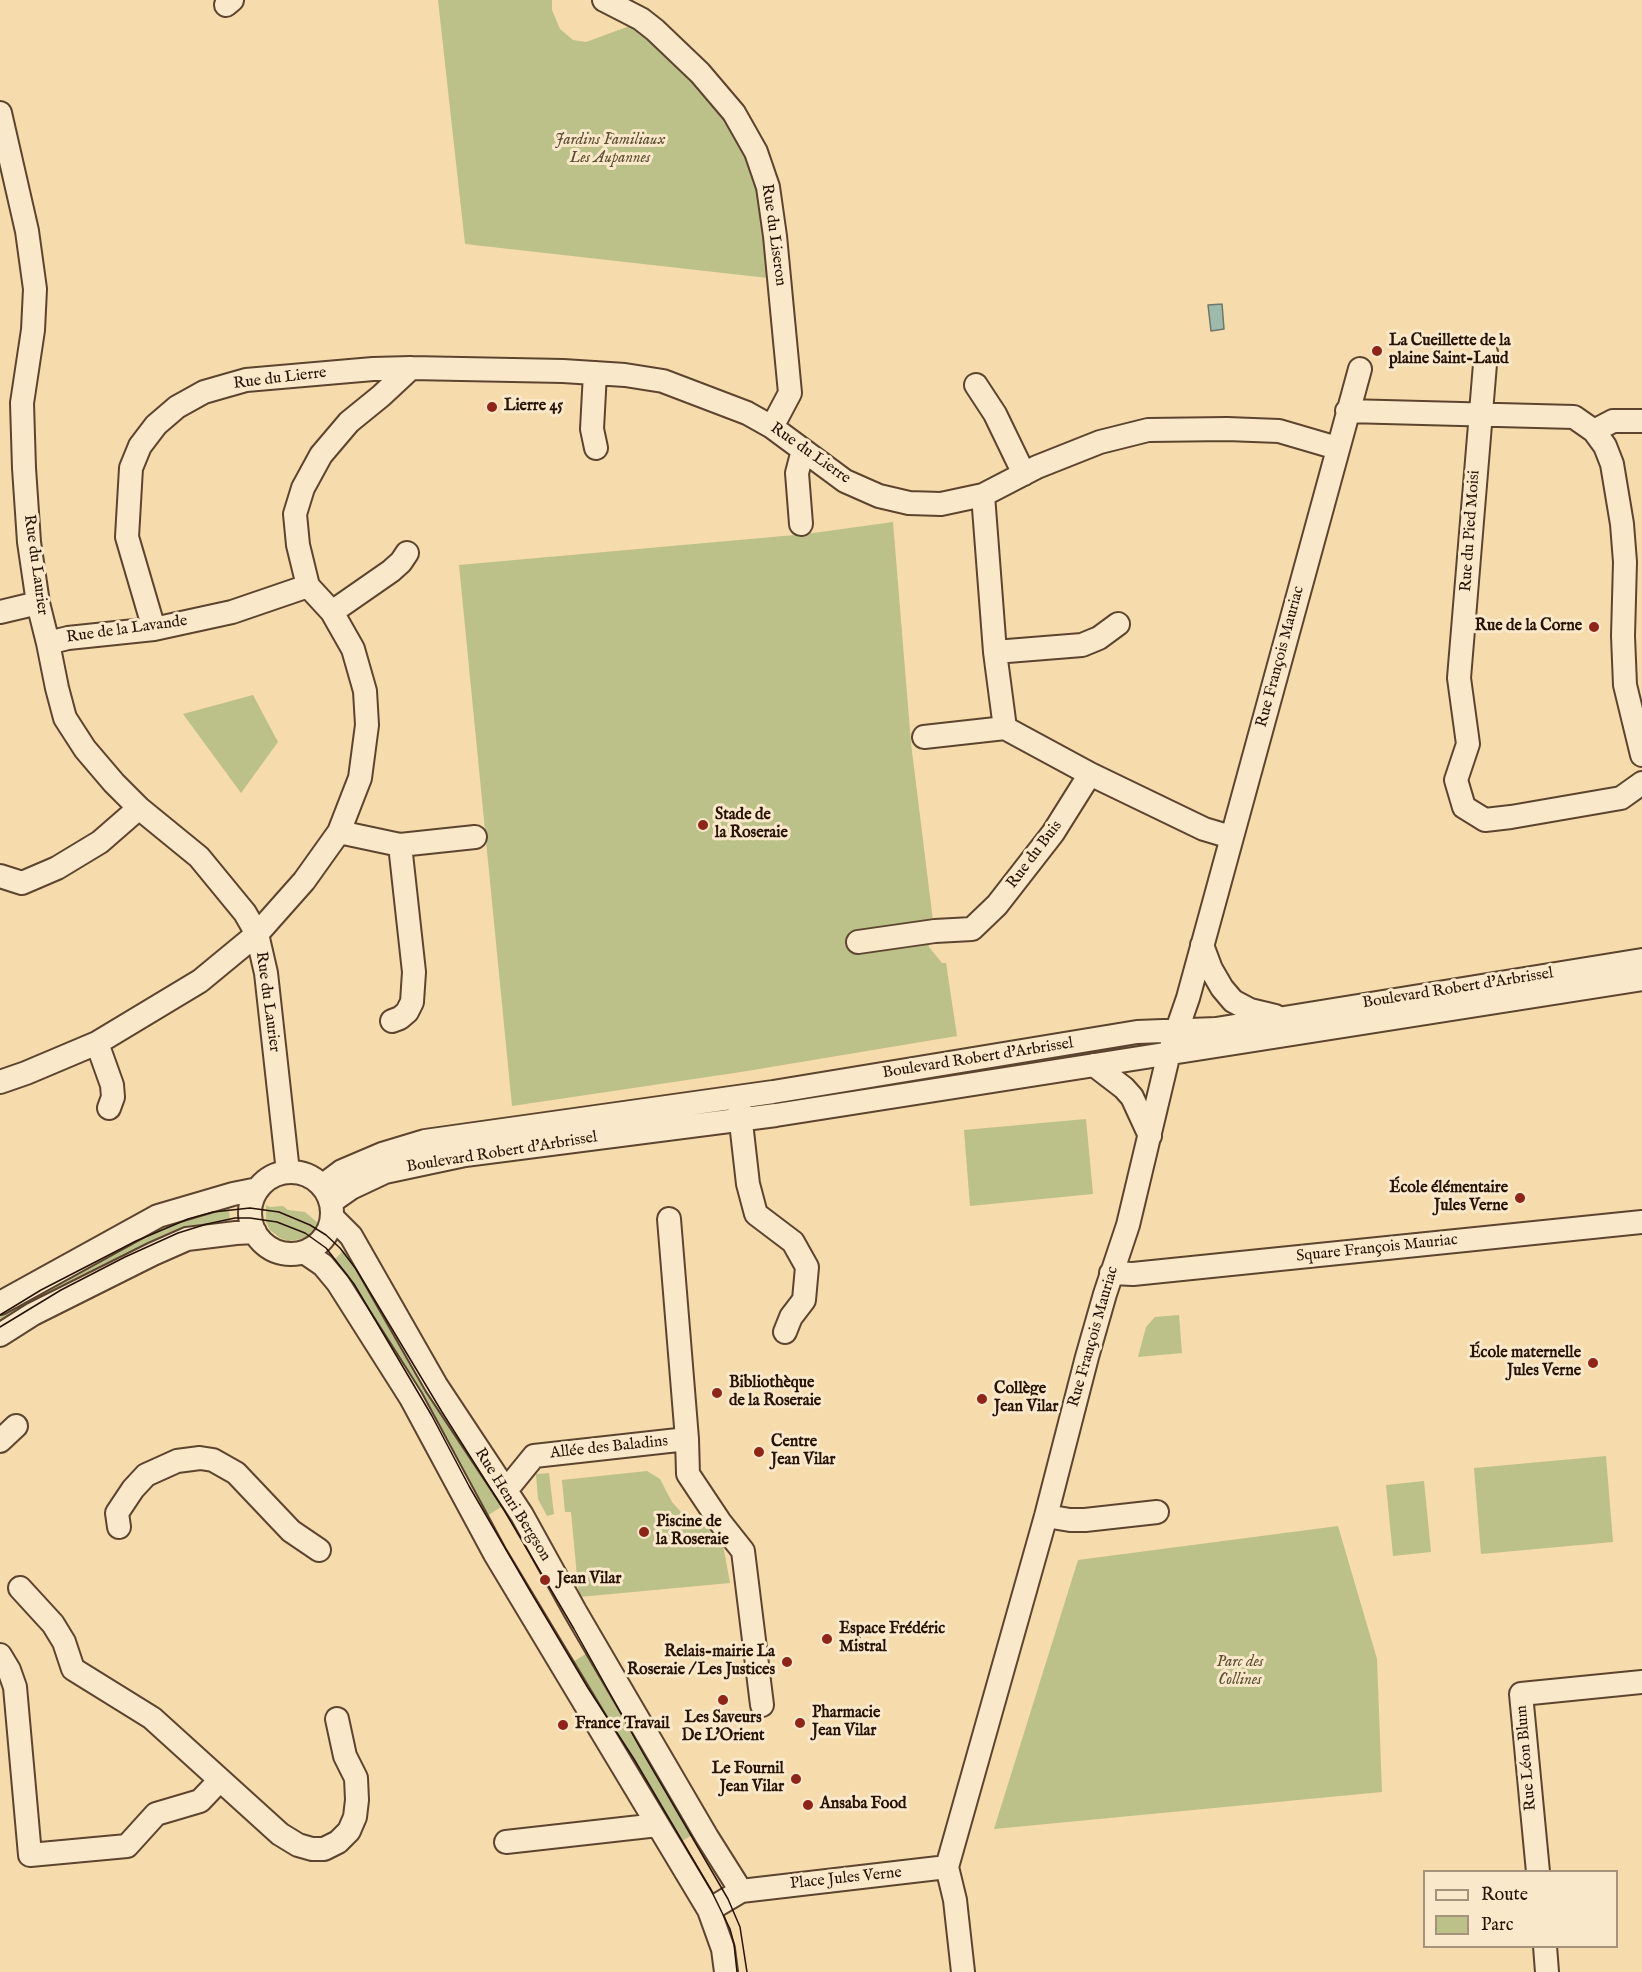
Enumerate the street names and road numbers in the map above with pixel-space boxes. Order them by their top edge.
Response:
street label: Rue du Liseron [756,183,790,287]
street label: Rue du Lierre [232,364,328,394]
street label: Rue du Lierre [766,419,854,489]
street label: Rue du Pied Moisi [1457,469,1485,593]
street label: Rue du Laurier [18,513,52,617]
street label: Rue François Mauriac [1253,584,1309,730]
street label: Rue de la Lavande [65,612,189,648]
street label: Rue du Buis [1003,817,1067,893]
street label: Rue du Laurier [250,950,284,1054]
street label: Boulevard Robert d'Arbrissel [1361,964,1555,1014]
street label: Boulevard Robert d'Arbrissel [881,1034,1075,1084]
street label: Boulevard Robert d'Arbrissel [405,1128,599,1178]
street label: Square François Mauriac [1295,1231,1459,1267]
street label: Rue François Mauriac [1065,1264,1123,1410]
street label: Allée des Baladins [549,1432,669,1464]
street label: Rue Henri Bergson [470,1445,554,1565]
street label: Rue Léon Blum [1513,1704,1541,1812]
street label: Place Jules Verne [789,1864,903,1894]

